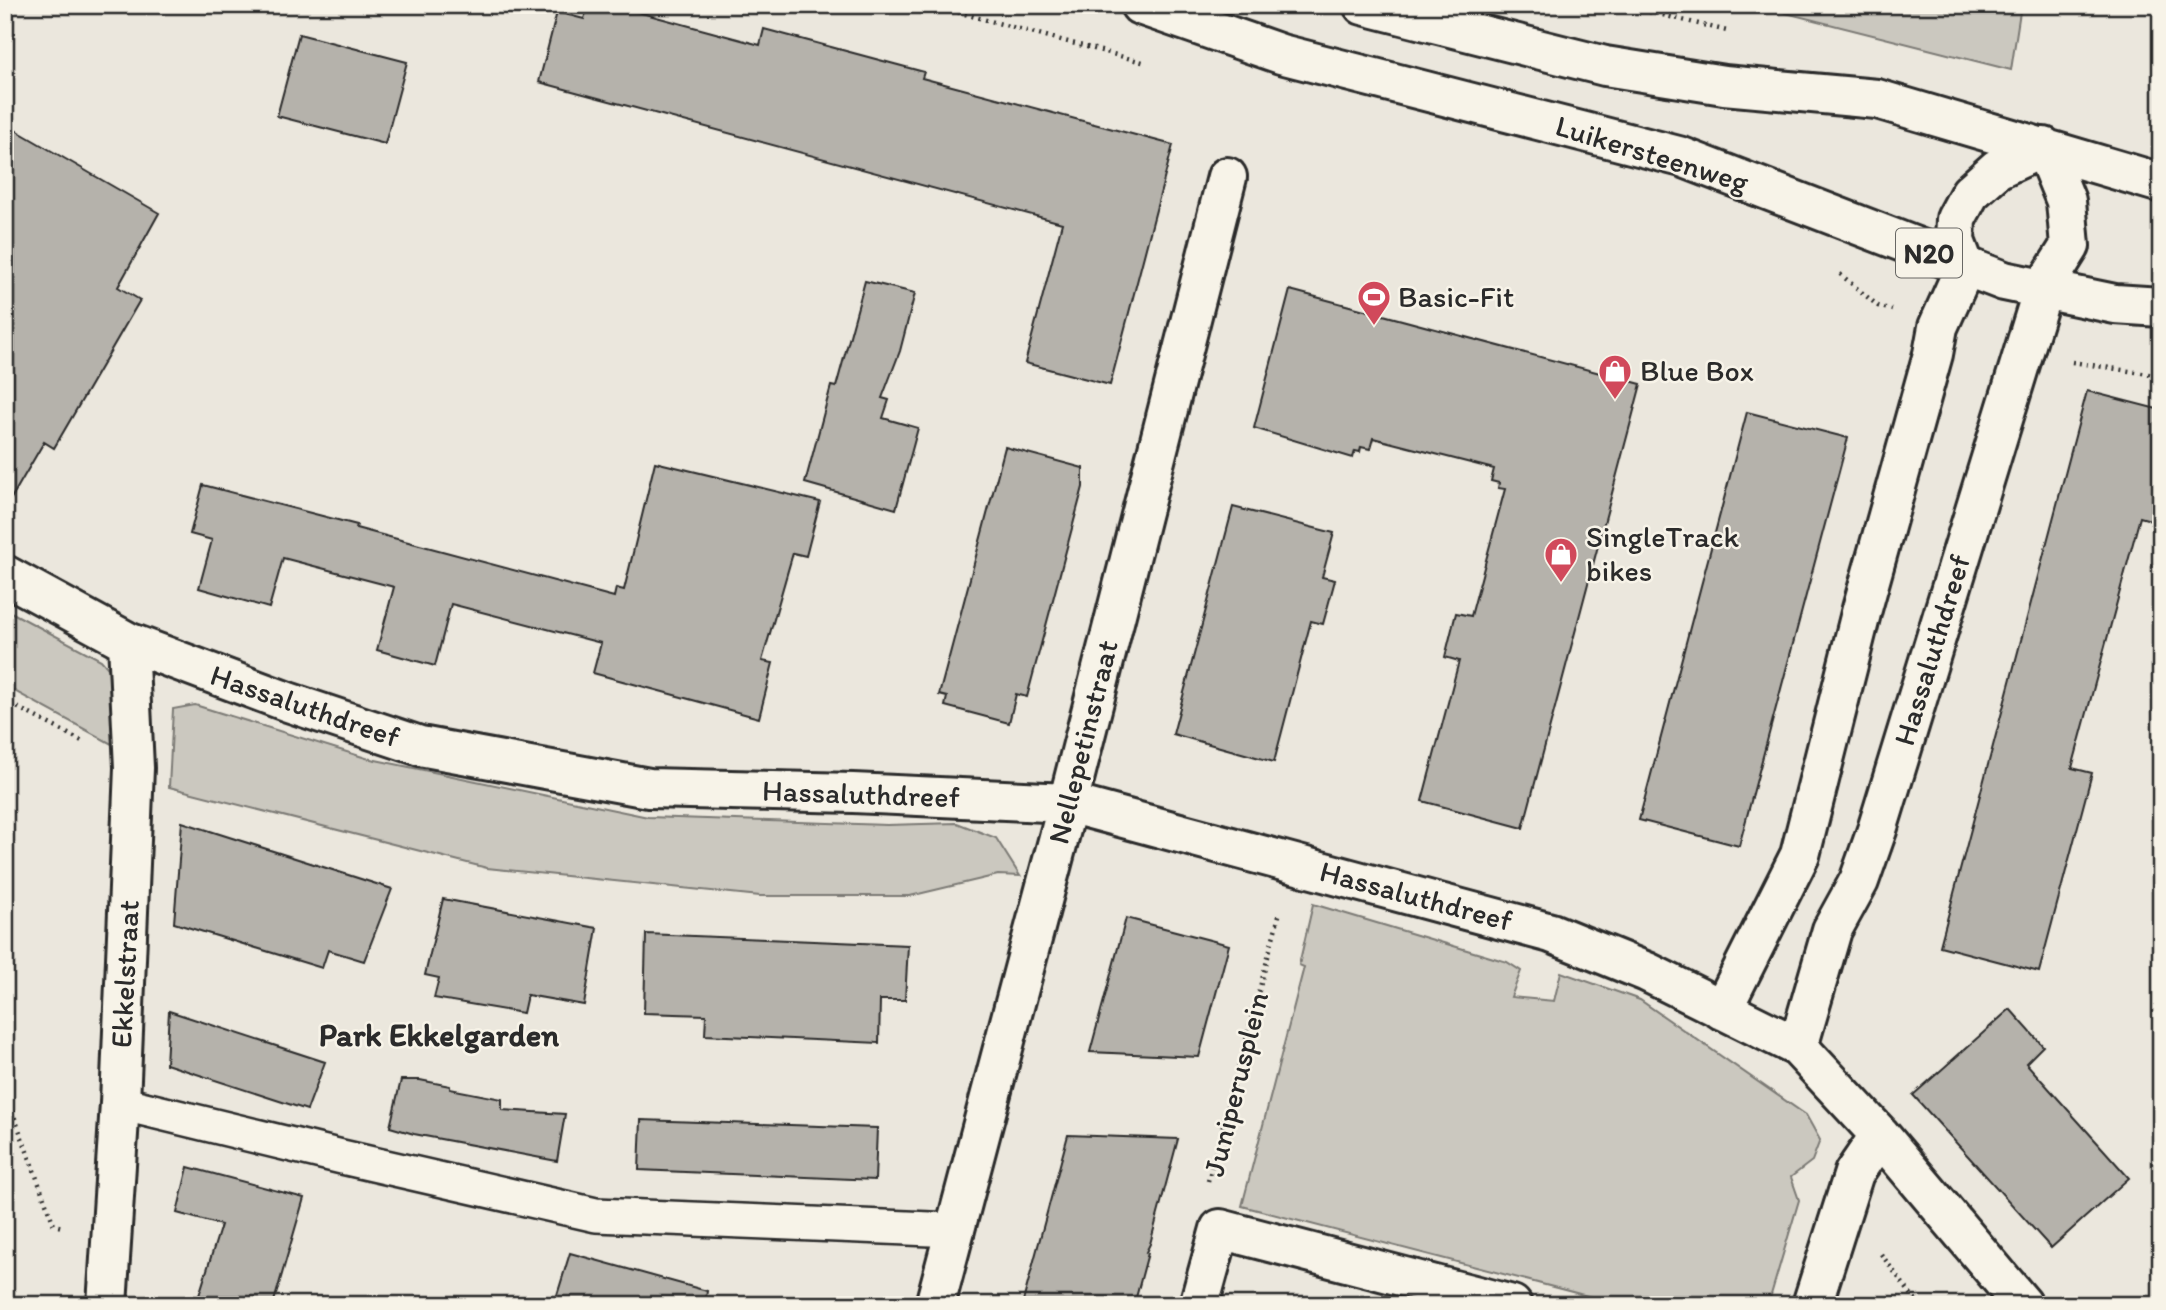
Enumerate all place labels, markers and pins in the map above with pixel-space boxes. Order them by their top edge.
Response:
sports icon: Basic-Fit [1355,278,1393,327]
place label: Basic-Fit [1398,278,1514,315]
shop icon: Blue Box [1596,352,1634,401]
place label: Blue Box [1640,352,1754,389]
place label: SingleTrack bikes [1586,518,1739,589]
shop icon: SingleTrack bikes [1542,535,1580,584]

